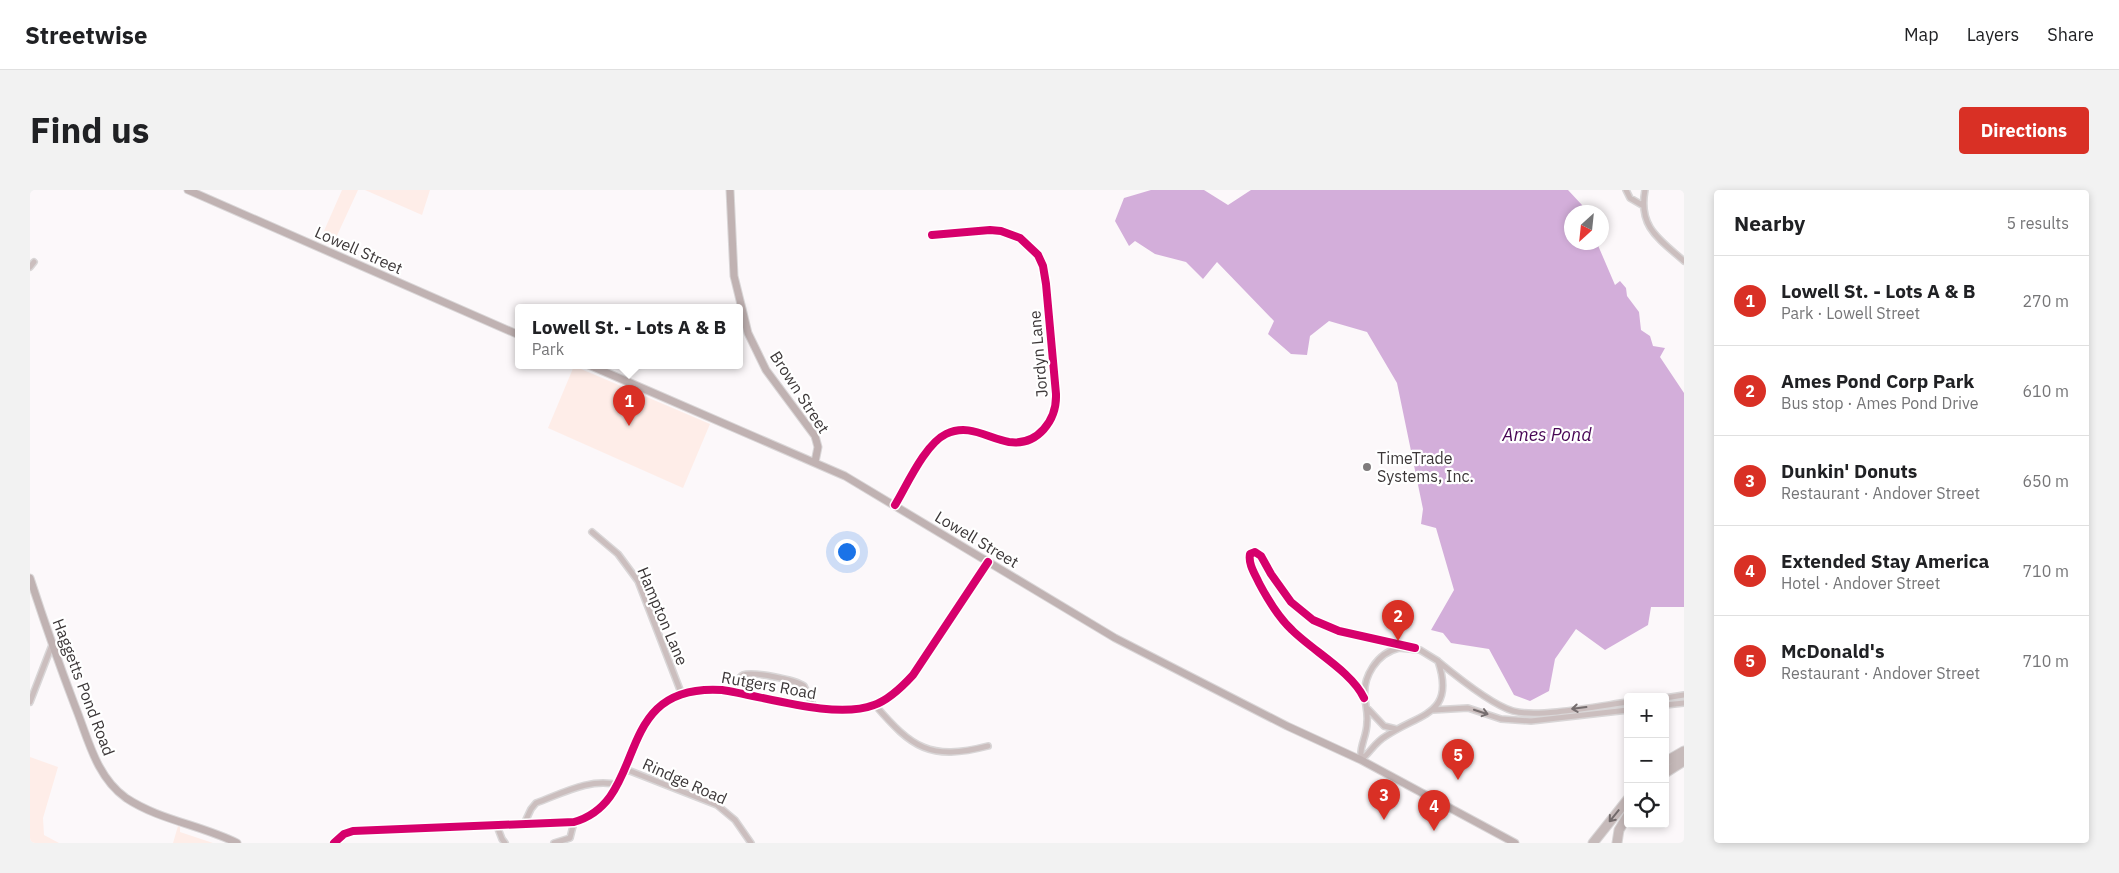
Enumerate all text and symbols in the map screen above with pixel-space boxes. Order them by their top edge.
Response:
text: Streetwise [25,19,147,51]
text: Map [1904,23,1939,46]
text: Layers [1967,23,2019,46]
text: Share [2047,23,2094,46]
text: Find us [30,107,149,153]
button: Directions [1959,107,2089,154]
north arrow [1564,205,1609,250]
text: Nearby [1734,209,1805,237]
text: 5 results [2006,213,2069,233]
street label: Lowell Street [312,222,406,278]
text: Lowell St. - Lots A & B [1781,279,1975,303]
text: 1 [1745,291,1755,311]
text: 270 m [2022,291,2069,311]
text: Park · Lowell Street [1781,303,1920,323]
popup [515,304,743,369]
street label: Jordyn Lane [1024,309,1052,398]
text: Lowell St. - Lots A & B [532,315,726,339]
text: Park [532,339,564,359]
street label: Brown Street [766,347,834,437]
text: Ames Pond Corp Park [1781,369,1974,393]
text: 2 [1745,381,1755,401]
text: 610 m [2022,381,2069,401]
pin: 1 [613,385,645,426]
text: Bus stop · Ames Pond Drive [1781,393,1979,413]
water label: Ames Pond [1501,423,1592,446]
place label: TimeTrade Systems, Inc. [1377,448,1474,486]
text: Dunkin' Donuts [1781,459,1917,483]
marker: TimeTrade Systems, Inc. [1361,461,1373,473]
text: 3 [1745,471,1755,491]
text: 650 m [2022,471,2069,491]
text: Restaurant · Andover Street [1781,483,1980,503]
street label: Lowell Street [932,506,1022,572]
your location [834,539,860,565]
text: Extended Stay America [1781,549,1989,573]
text: 4 [1745,561,1755,581]
text: 710 m [2022,561,2069,581]
street label: Hampton Lane [633,564,693,668]
text: Hotel · Andover Street [1781,573,1940,593]
pin: 2 [1382,600,1414,641]
street label: Haggetts Pond Road [49,616,119,758]
text: McDonald's [1781,639,1884,663]
text: 5 [1745,651,1755,671]
text: 710 m [2022,651,2069,671]
text: Restaurant · Andover Street [1781,663,1980,683]
street label: Rutgers Road [720,667,818,703]
map controls [1624,693,1669,828]
button: + [1624,693,1669,738]
one-way arrow [1572,703,1588,713]
one-way arrow [1473,708,1488,717]
button: − [1624,738,1669,783]
pin: 5 [1442,739,1474,780]
street label: Rindge Road [640,753,730,809]
pin: 3 [1368,779,1400,820]
button: locate [1624,783,1669,828]
pin: 4 [1418,790,1450,831]
one-way arrow [1608,810,1619,823]

